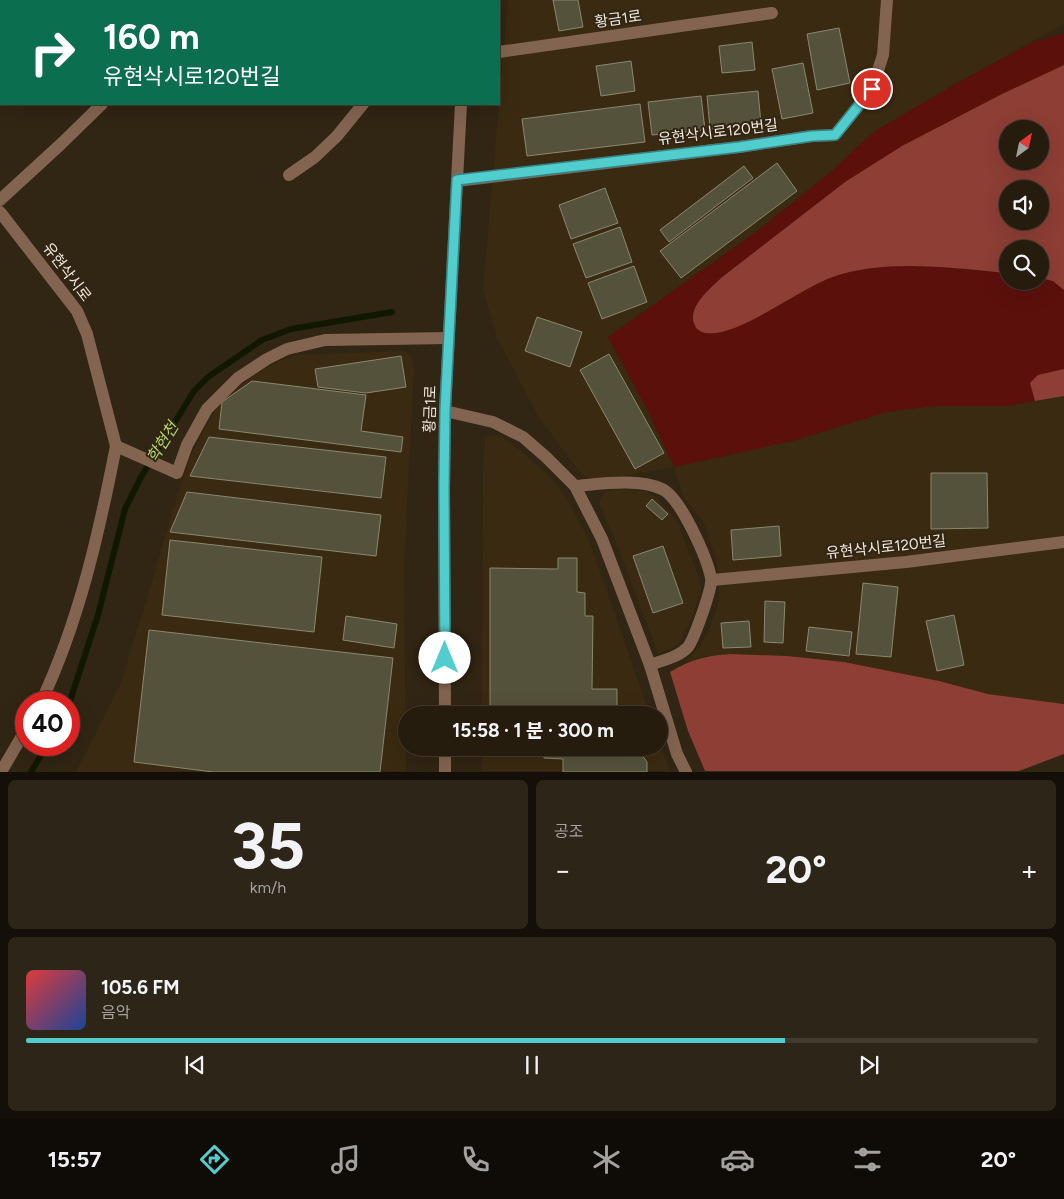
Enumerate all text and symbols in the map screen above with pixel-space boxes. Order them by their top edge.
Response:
street label: 황금1로 [593,7,643,31]
text: 160 m [103,16,200,58]
icon: right [20,20,85,85]
text: 유현삭시로120번길 [103,63,280,90]
pin [851,68,893,110]
icon: arrive [858,75,886,103]
street label: 유현삭시로120번길 [657,116,779,148]
north arrow [999,120,1049,170]
map controls [999,120,1049,290]
button: sound [999,180,1049,230]
street label: 유현삭시로 [39,239,95,305]
button: search [999,240,1049,290]
street label: 황금1로 [420,385,440,433]
water label: 학현천 [143,417,183,466]
street label: 유현삭시로120번길 [825,532,947,562]
position arrow [418,631,470,683]
speed limit sign: 40 [15,691,80,756]
text: 15:58 · 1 분 · 300 m [452,719,614,742]
text: 35 [231,806,305,884]
text: 공조 [554,822,583,841]
text: 20° [766,847,827,893]
text: − [554,853,571,887]
text: + [1021,853,1038,887]
text: km/h [250,878,286,897]
text: 105.6 FM [101,976,179,999]
text: 음악 [101,1003,130,1022]
icon: previous [181,1051,209,1079]
icon: pause [518,1051,546,1079]
icon: next [855,1051,883,1079]
icon: directions [197,1142,232,1177]
icon: music [328,1142,363,1177]
icon: phone [458,1142,493,1177]
icon: climate [589,1142,624,1177]
icon: car [720,1142,755,1177]
icon: filters [850,1142,885,1177]
text: 15:57 [48,1146,102,1173]
text: 20° [981,1146,1016,1173]

